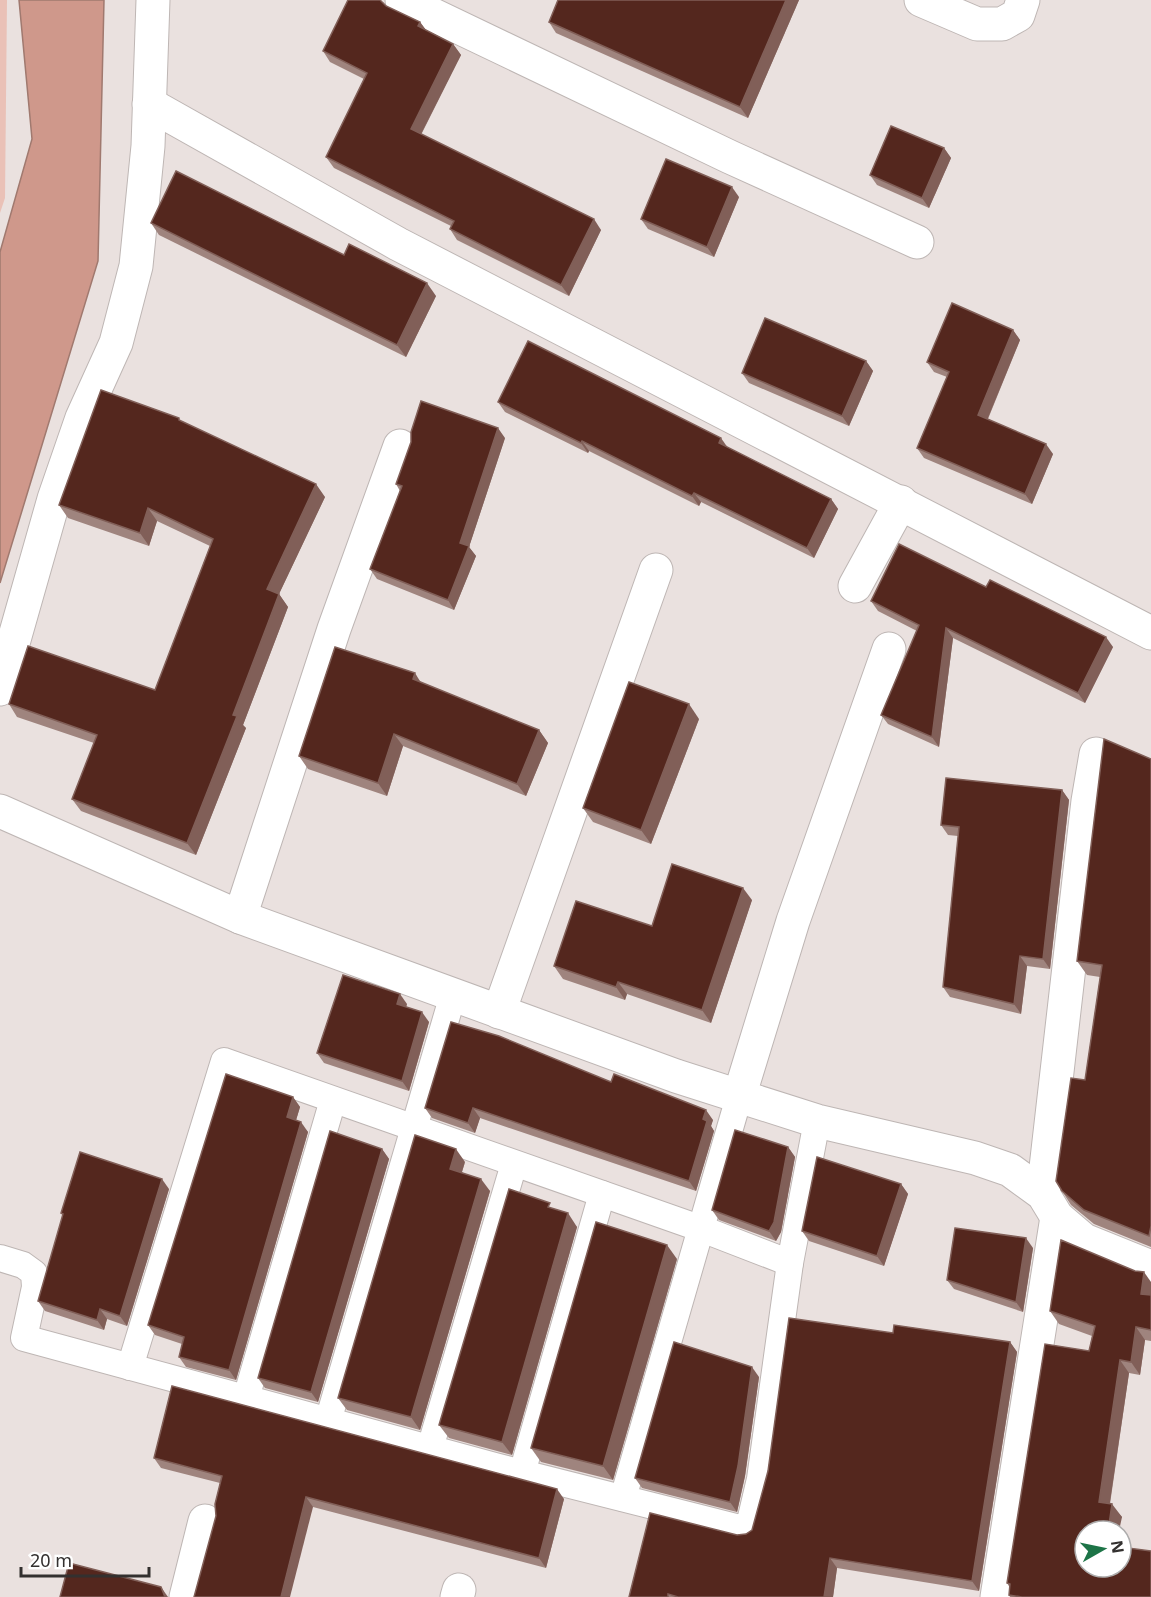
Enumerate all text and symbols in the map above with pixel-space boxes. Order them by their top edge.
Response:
north arrow [1073,1519,1133,1579]
text: N [1106,1539,1130,1555]
scale bar [21,1540,148,1578]
text: 20 m [30,1548,72,1572]

